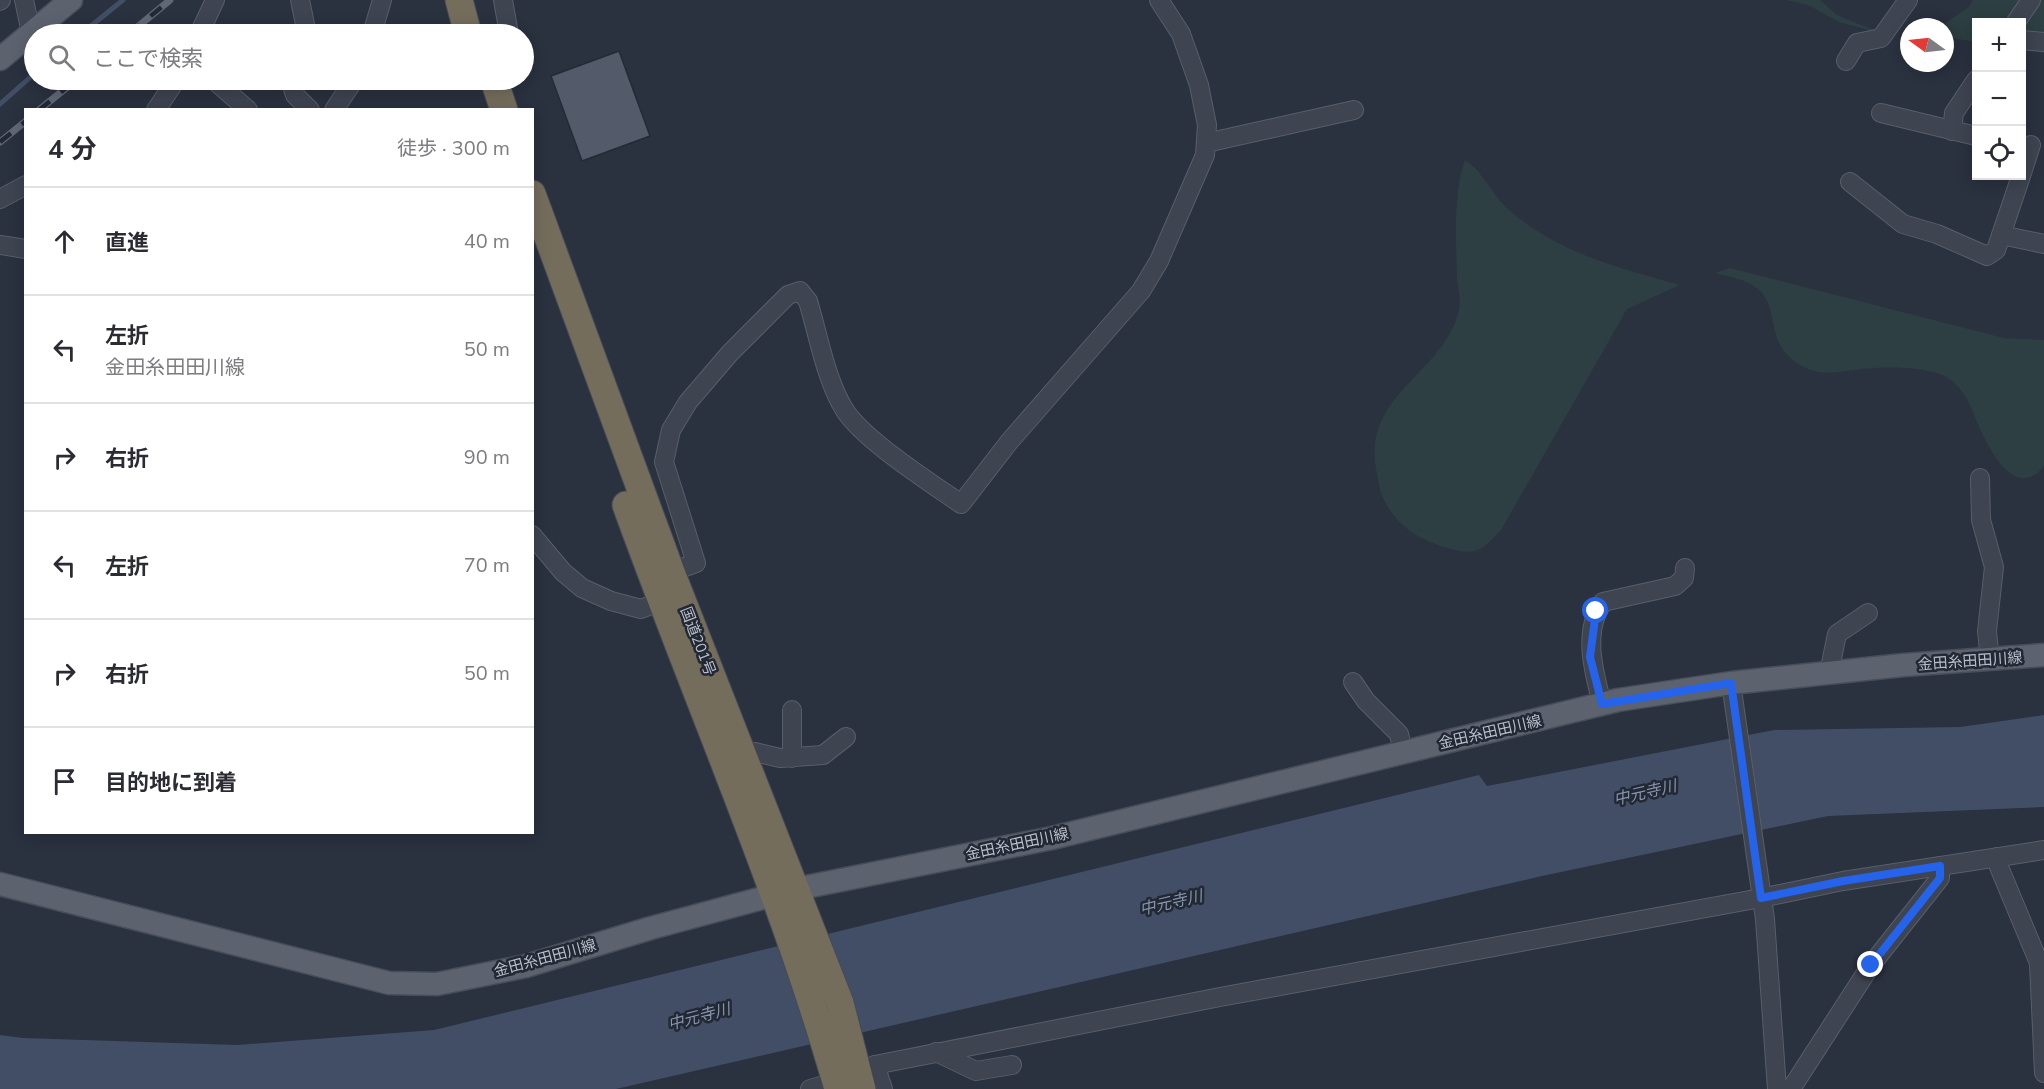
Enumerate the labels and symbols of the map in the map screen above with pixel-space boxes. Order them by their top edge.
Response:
north arrow [1900,18,1954,72]
route start [1582,597,1608,623]
street label: 国道201号 [676,604,720,678]
street label: 金田糸田田川線 [1917,647,2023,675]
street label: 金田糸田田川線 [1437,710,1543,754]
water label: 中元寺川 [1611,775,1681,811]
street label: 金田糸田田川線 [964,823,1070,865]
water label: 中元寺川 [1137,885,1207,921]
street label: 金田糸田田川線 [492,935,598,981]
route end [1857,951,1883,977]
water label: 中元寺川 [665,998,735,1036]

